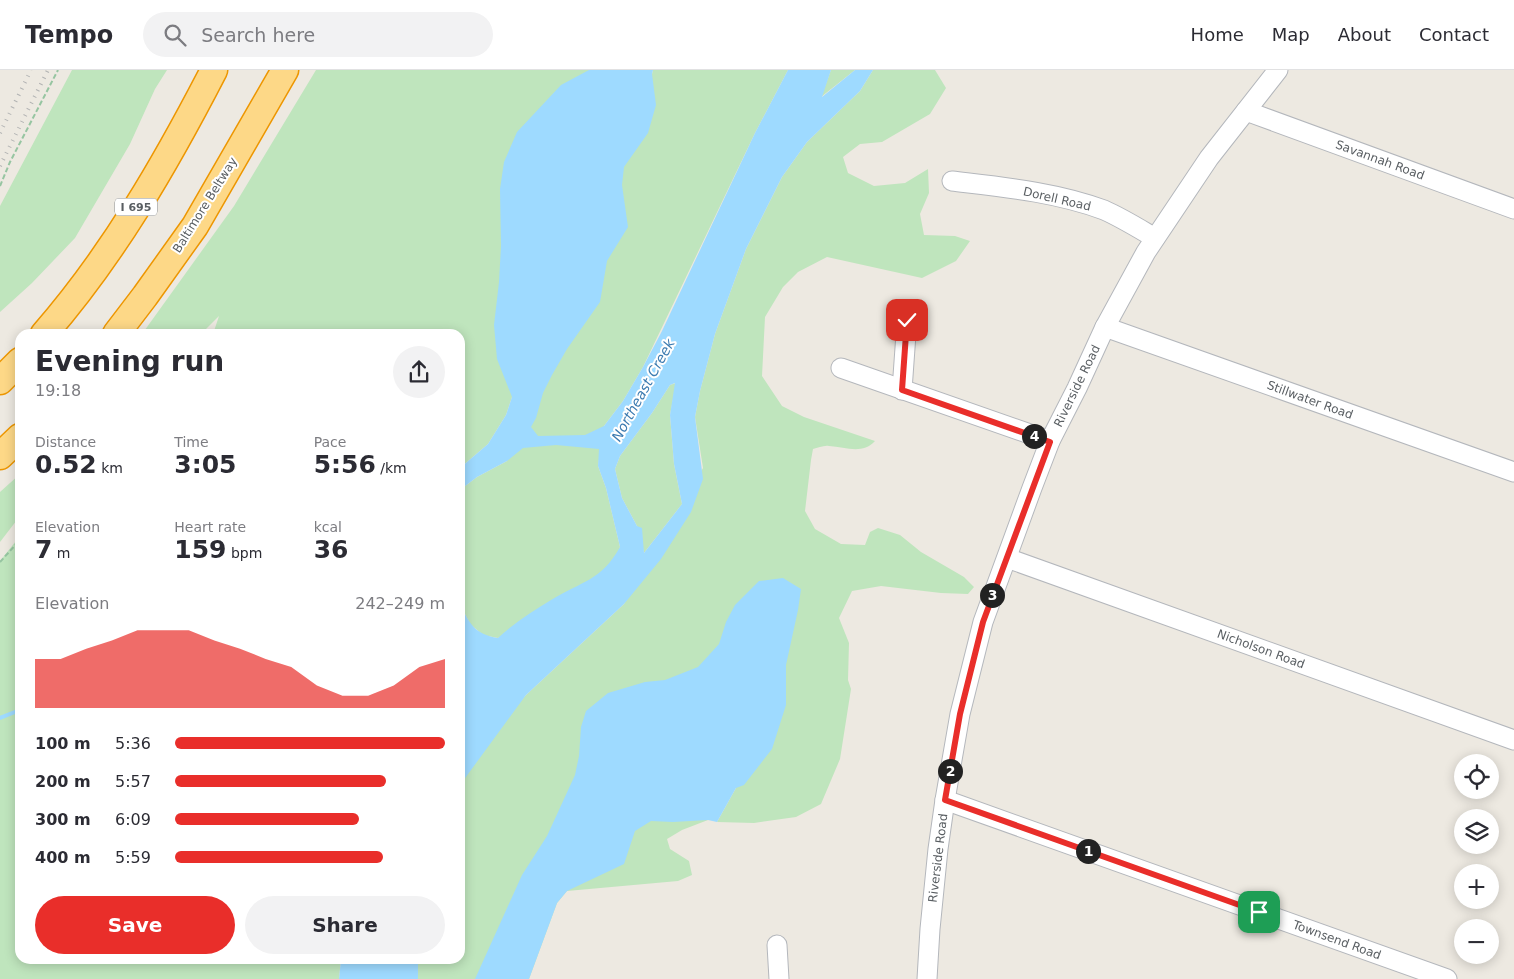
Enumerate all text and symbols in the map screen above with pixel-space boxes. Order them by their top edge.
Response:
search box [143,12,493,57]
text: Tempo [25,21,113,49]
icon: search [161,21,189,49]
text: Search here [201,24,315,46]
text: Home [1191,24,1244,45]
text: Map [1272,24,1310,45]
text: About [1338,24,1391,45]
text: Contact [1419,24,1489,45]
street label: Savannah Road [1334,137,1426,183]
street label: Baltimore Beltway [170,155,240,255]
street label: Dorell Road [1022,184,1092,214]
road number: I 695 [115,198,157,216]
pin [886,299,928,341]
icon: check [893,306,921,334]
water label: Northeast Creek [608,335,678,444]
street label: Riverside Road [1051,343,1103,429]
text: Evening run [35,345,224,378]
button: share [393,346,445,398]
street label: Stillwater Road [1265,378,1355,422]
text: 19:18 [35,381,81,400]
pin: 4 [1022,424,1046,448]
text: 4 [1030,428,1039,444]
text: Distance [35,434,96,450]
text: Time [174,434,209,450]
text: Pace [314,434,346,450]
text: 0.52 [35,450,97,479]
text: 3:05 [174,450,237,479]
text: 5:56 [314,450,376,479]
text: km [97,460,123,476]
text: /km [376,460,407,476]
text: Elevation [35,519,100,535]
text: Heart rate [174,519,246,535]
text: kcal [314,519,342,535]
text: 7 [35,535,52,564]
text: 159 [174,535,227,564]
text: 36 [314,535,348,564]
text: m [52,545,71,561]
text: bpm [227,545,262,561]
pin: 3 [980,582,1004,608]
text: 3 [988,587,997,603]
text: Elevation [35,594,109,613]
text: 242–249 m [355,594,445,613]
street label: Nicholson Road [1215,627,1307,671]
text: 100 m [35,734,91,753]
text: 5:36 [115,734,151,753]
map controls [1454,754,1499,964]
button: locate [1454,754,1499,799]
pin: 2 [938,758,962,784]
text: 2 [946,763,955,779]
text: 200 m [35,772,91,791]
text: 5:57 [115,772,151,791]
button: layers [1454,809,1499,854]
text: 300 m [35,810,91,829]
text: 6:09 [115,810,151,829]
street label: Riverside Road [926,813,950,903]
pin: 1 [1076,838,1100,864]
text: 1 [1084,843,1093,859]
text: 400 m [35,848,91,867]
text: 5:59 [115,848,151,867]
button: + [1454,864,1499,909]
pin [1238,891,1280,933]
button: Save [35,896,235,954]
button: Share [245,896,445,954]
icon: arrive [1245,898,1273,926]
street label: Townsend Road [1290,917,1383,962]
button: − [1454,919,1499,964]

